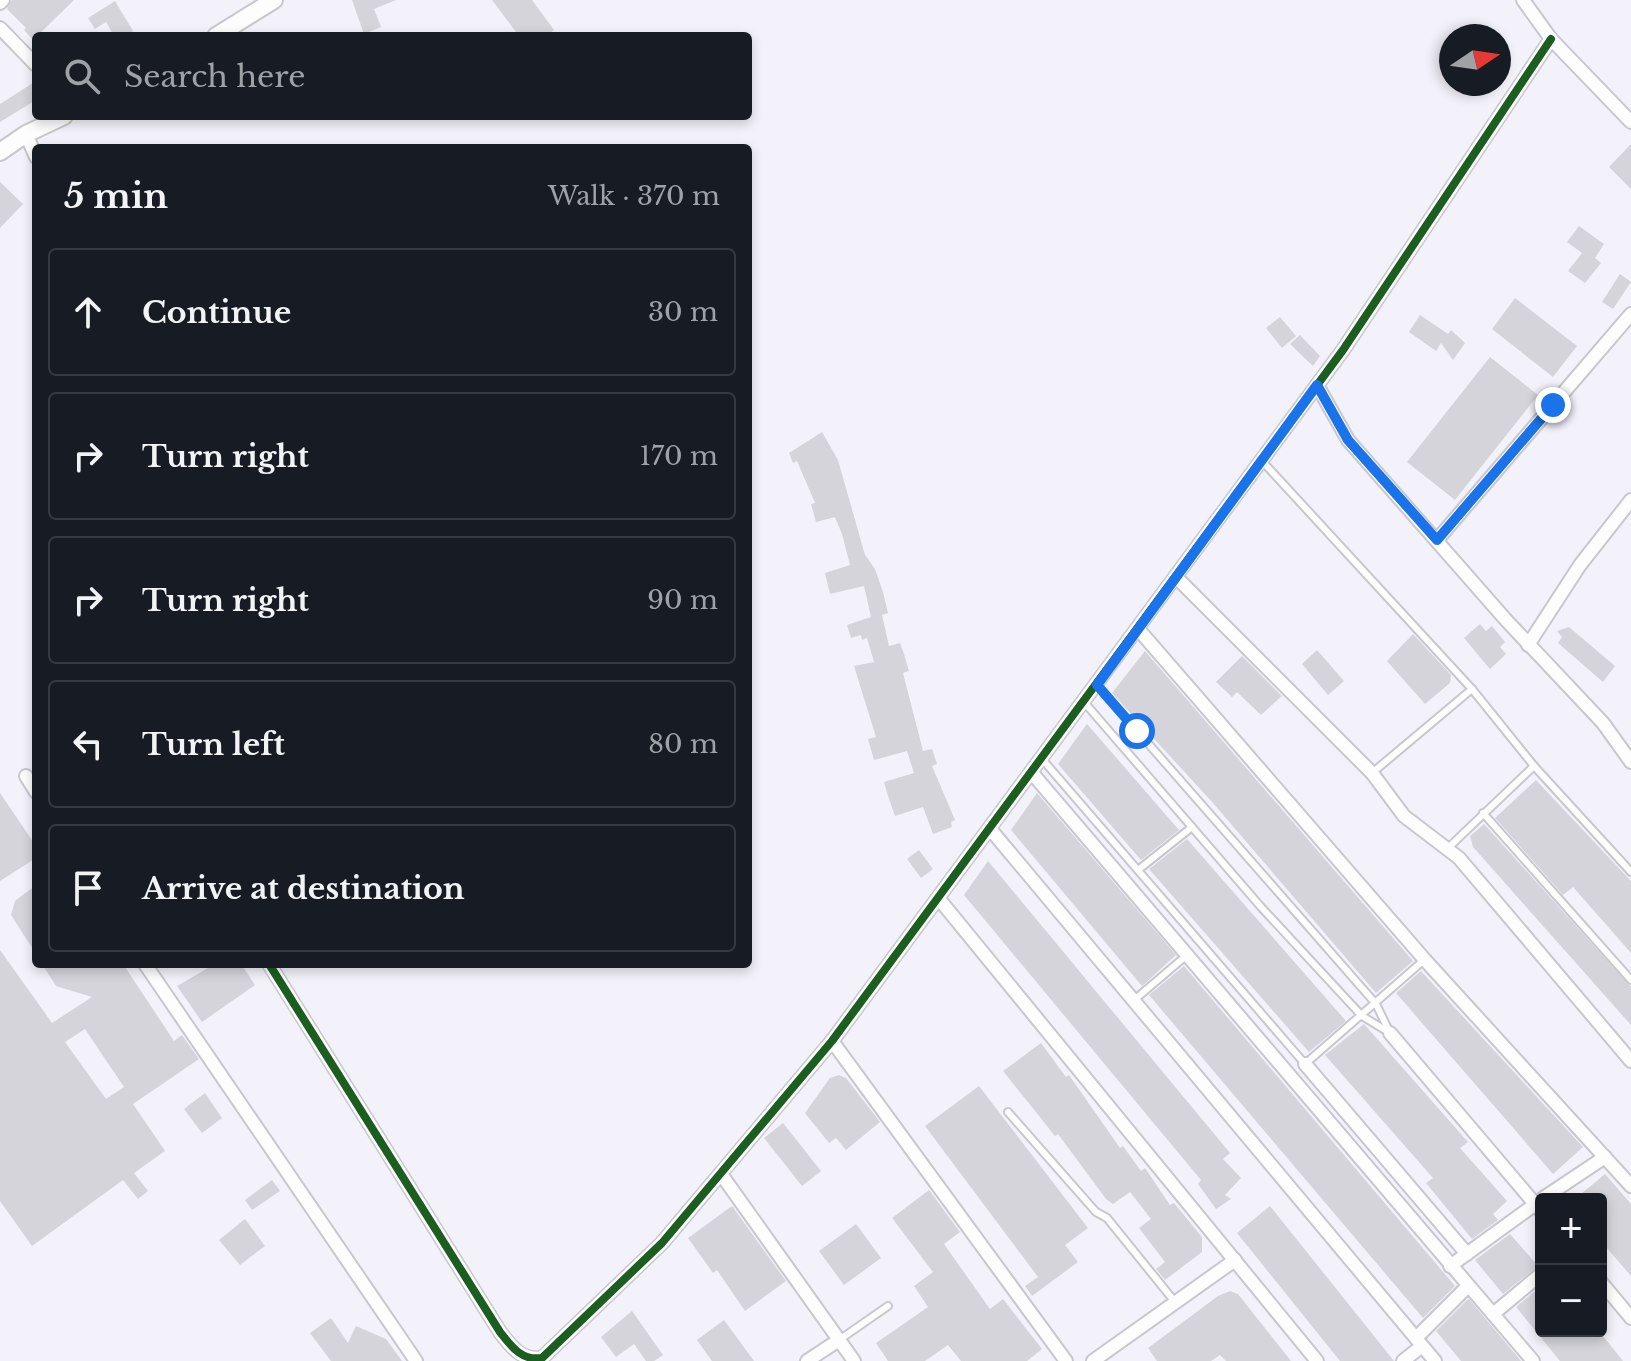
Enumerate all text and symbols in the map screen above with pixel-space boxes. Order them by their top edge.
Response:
north arrow [1439,24,1511,96]
search box [32,32,752,120]
icon: search [60,54,104,98]
text: Search here [124,58,305,95]
text: 5 min [64,175,168,217]
text: Walk · 370 m [548,180,720,212]
icon: ahead [66,290,110,334]
text: Continue [142,294,291,331]
text: 30 m [648,296,718,328]
route end [1535,387,1571,423]
icon: right [66,434,110,478]
text: Turn right [142,438,309,475]
text: 170 m [639,440,718,472]
icon: right [66,578,110,622]
text: Turn right [142,582,309,619]
text: 90 m [647,584,718,616]
route start [1119,713,1155,749]
icon: left [66,722,110,766]
text: Turn left [142,726,285,763]
text: 80 m [648,728,718,760]
icon: arrive [66,866,110,910]
text: Arrive at destination [142,870,465,907]
map controls [1535,1193,1607,1337]
button: + [1535,1193,1607,1265]
button: − [1535,1265,1607,1337]

